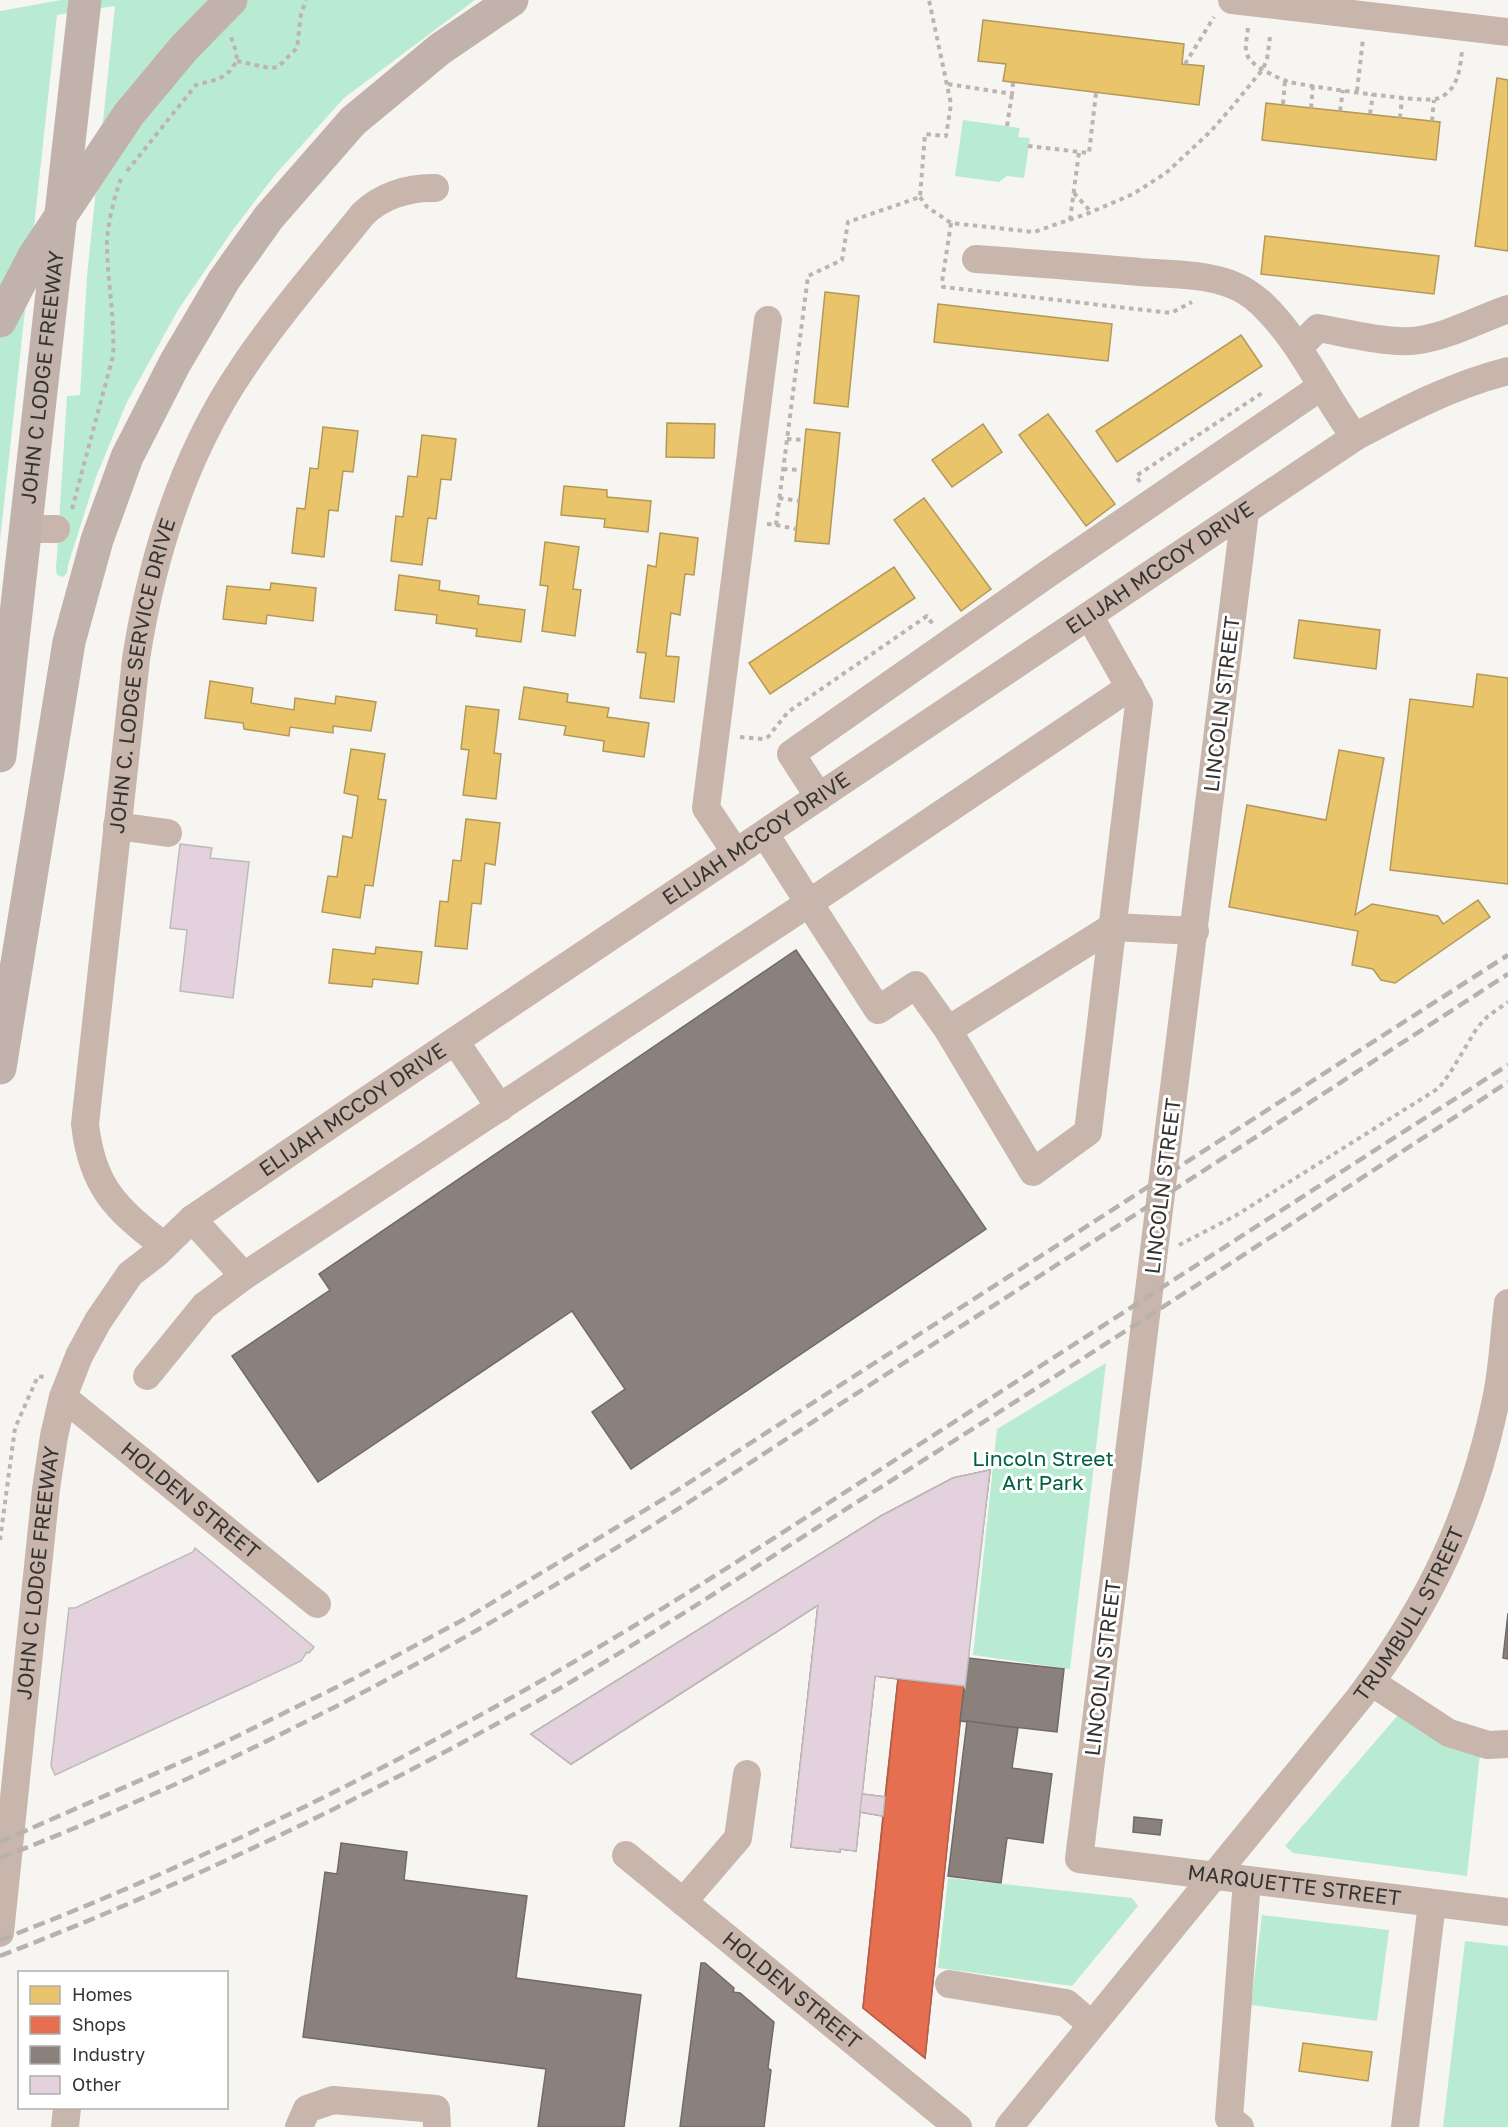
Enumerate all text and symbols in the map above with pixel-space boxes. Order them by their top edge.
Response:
street label: JOHN C LODGE FREEWAY [14,249,69,505]
street label: ELIJAH MCCOY DRIVE [1060,495,1258,639]
street label: JOHN C. LODGE SERVICE DRIVE [103,515,181,835]
street label: LINCOLN STREET [1197,615,1245,793]
street label: ELIJAH MCCOY DRIVE [657,766,854,910]
street label: ELIJAH MCCOY DRIVE [254,1037,451,1182]
street label: LINCOLN STREET [1138,1097,1186,1275]
street label: HOLDEN STREET [116,1436,266,1564]
street label: JOHN C LODGE FREEWAY [10,1444,64,1701]
park label: Lincoln Street Art Park [972,1445,1114,1495]
street label: TRUMBULL STREET [1347,1522,1469,1706]
street label: LINCOLN STREET [1078,1579,1126,1757]
street label: MARQUETTE STREET [1186,1859,1402,1911]
street label: HOLDEN STREET [718,1925,867,2054]
legend [18,1971,228,2109]
text: Homes [72,1983,132,2005]
text: Shops [72,2013,126,2035]
text: Industry [72,2043,145,2065]
text: Other [72,2073,121,2095]

